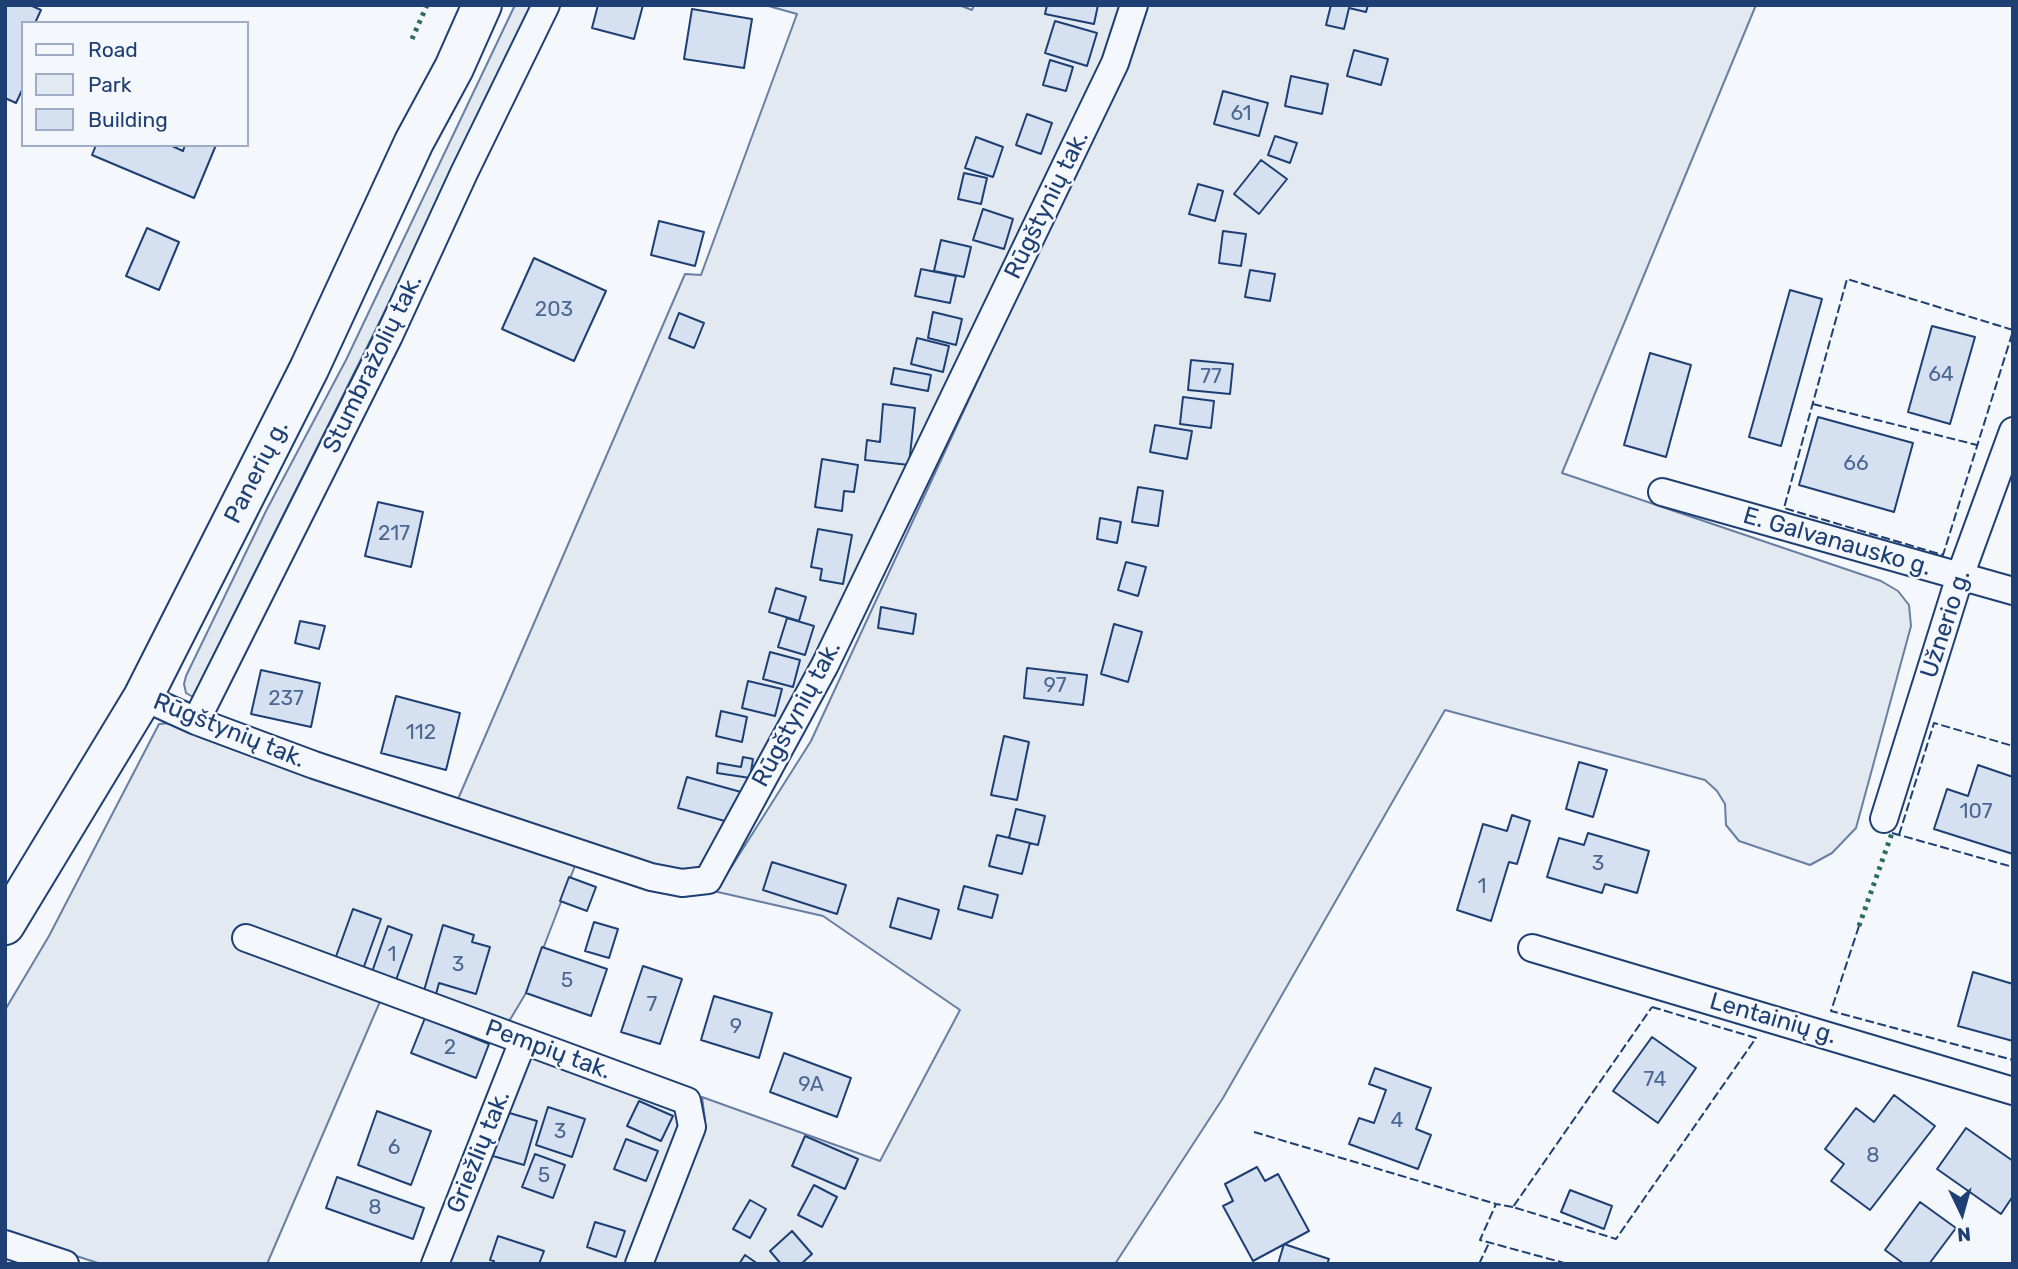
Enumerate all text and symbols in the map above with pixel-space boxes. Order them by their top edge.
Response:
legend [21,21,248,147]
text: Road [88,37,138,62]
text: Park [88,72,132,97]
house number: 61 [1230,101,1252,127]
text: Building [88,107,168,132]
street label: Rūgštynių tak. [999,126,1095,284]
street label: Stumbražolių tak. [317,270,429,458]
house number: 203 [535,297,573,323]
house number: 64 [1928,362,1954,388]
house number: 77 [1200,364,1222,390]
street label: Panerių g. [219,416,295,528]
house number: 66 [1843,451,1869,477]
street label: E. Galvanausko g. [1740,501,1934,583]
house number: 217 [378,521,410,547]
street label: Užnerio g. [1915,566,1977,682]
street label: Rūgštynių tak. [746,636,848,792]
house number: 97 [1043,673,1067,699]
house number: 237 [268,686,304,712]
street label: Rūgštynių tak. [149,687,309,775]
house number: 112 [406,720,436,746]
house number: 107 [1959,799,1993,825]
house number: 3 [1592,851,1604,877]
house number: 1 [1478,874,1486,900]
house number: 1 [388,942,396,968]
house number: 3 [452,952,464,978]
house number: 5 [561,968,573,994]
street label: Lentainių g. [1706,987,1840,1051]
house number: 7 [647,992,657,1018]
street label: Pempių tak. [481,1014,615,1086]
house number: 9 [730,1014,742,1040]
house number: 2 [444,1035,456,1061]
house number: 74 [1643,1067,1667,1093]
house number: 9A [798,1072,824,1098]
street label: Griežlių tak. [441,1086,517,1218]
house number: 4 [1390,1108,1404,1134]
house number: 3 [554,1119,566,1145]
house number: 6 [388,1135,400,1161]
house number: 8 [1866,1143,1880,1169]
house number: 5 [538,1163,550,1189]
north arrow [1927,1178,1997,1248]
house number: 8 [368,1195,382,1221]
text: N [1956,1222,1972,1246]

